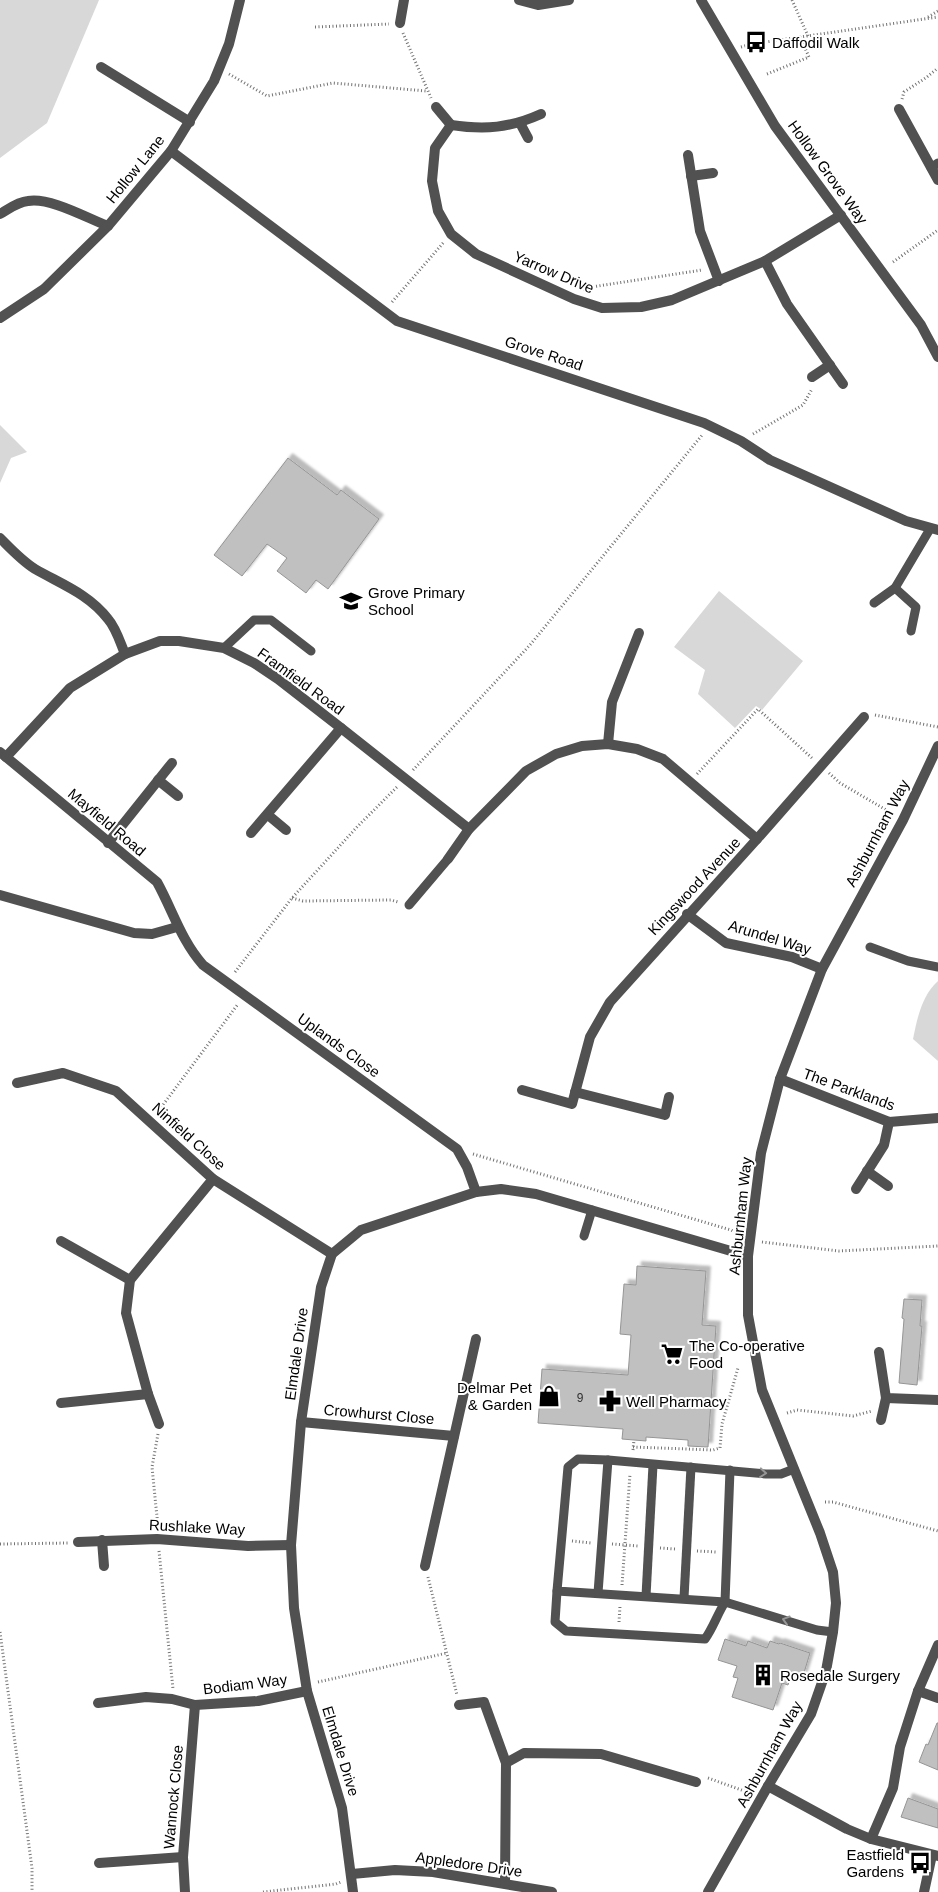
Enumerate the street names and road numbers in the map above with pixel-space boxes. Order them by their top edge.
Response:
street label: Hollow Grove Way [785,117,872,227]
street label: Hollow Lane [102,132,168,206]
street label: Yarrow Drive [511,247,597,297]
street label: Grove Road [503,332,585,374]
street label: Framfield Road [255,644,347,718]
street label: Ashburnham Way [842,776,913,889]
street label: Mayfield Road [65,785,149,859]
street label: Kingswood Avenue [644,834,744,938]
street label: Arundel Way [727,916,814,958]
street label: Uplands Close [295,1009,383,1081]
street label: The Parklands [801,1064,897,1114]
street label: Ninfield Close [149,1099,229,1173]
street label: Ashburnham Way [725,1156,755,1276]
street label: Elmdale Drive [281,1307,311,1401]
street label: Crowhurst Close [323,1401,435,1427]
street label: Rushlake Way [149,1516,246,1538]
street label: Bodiam Way [202,1670,288,1698]
street label: Ashburnham Way [733,1698,805,1810]
street label: Elmdale Drive [319,1704,363,1798]
street label: Wannock Close [160,1744,186,1850]
street label: Appledore Drive [415,1848,523,1880]

